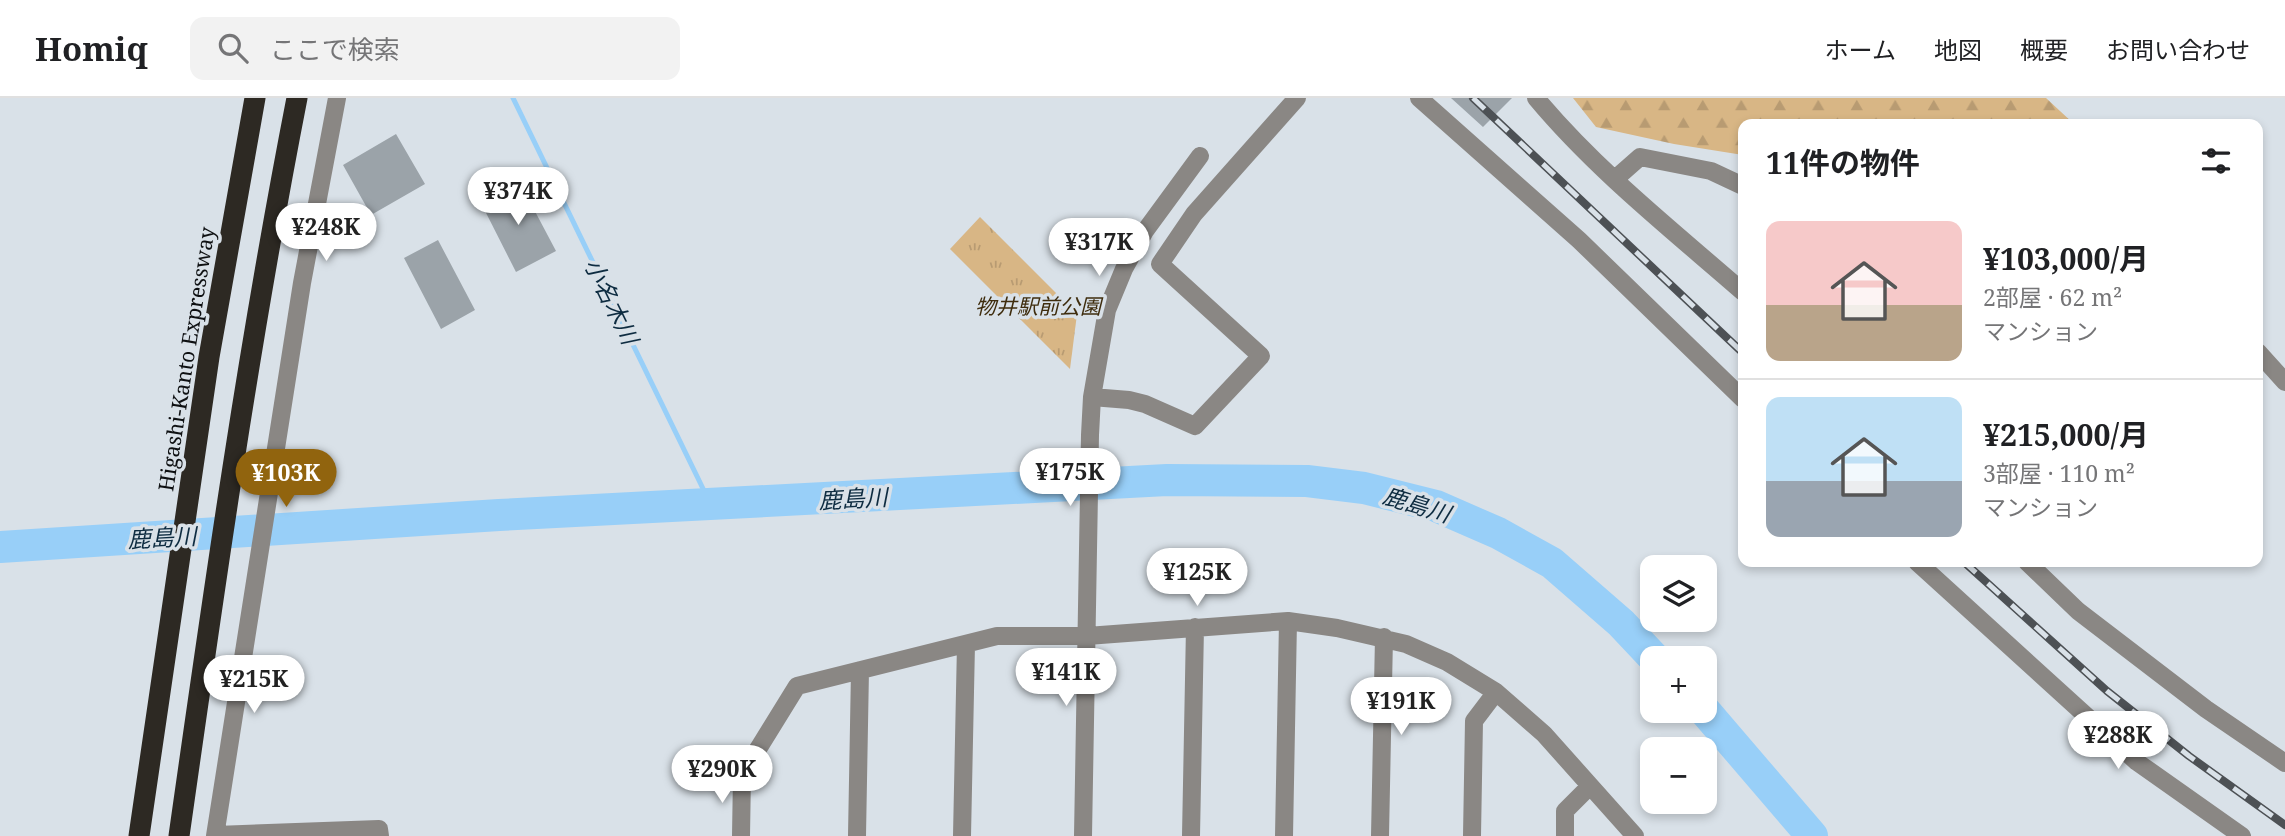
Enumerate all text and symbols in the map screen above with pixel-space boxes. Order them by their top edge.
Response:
search box [190,17,680,80]
text: Homiq [35,26,148,71]
icon: search [214,29,252,67]
text: ここで検索 [270,31,400,67]
text: ホーム [1825,33,1896,66]
text: 地図 [1934,33,1982,66]
text: 概要 [2020,33,2068,66]
text: お問い合わせ [2106,33,2250,66]
text: 11件の物件 [1766,142,1920,183]
icon: filters [2197,142,2235,180]
pin: ¥374K [469,167,567,227]
text: ¥374K [484,174,552,206]
pin: ¥248K [277,204,375,263]
text: ¥248K [292,210,360,242]
pin: ¥317K [1050,218,1148,278]
street label: Higashi-Kanto Expressway [151,225,221,493]
text: ¥317K [1065,225,1133,257]
text: ¥103,000/月 [1983,238,2149,279]
icon: home [1822,249,1906,333]
water label: 小名木川 [577,253,648,352]
text: 2部屋 · 62 m² [1983,281,2122,313]
park label: 物井駅前公園 [975,292,1104,320]
text: マンション [1983,315,2098,347]
text: ¥215,000/月 [1983,414,2149,455]
icon: home [1822,425,1906,509]
pin: ¥175K [1021,448,1119,508]
pin: ¥103K [237,450,335,509]
text: ¥175K [1036,455,1104,487]
text: ¥103K [252,456,320,488]
text: 3部屋 · 110 m² [1983,457,2135,489]
water label: 鹿島川 [1379,479,1458,530]
water label: 鹿島川 [818,480,891,516]
text: マンション [1983,491,2098,523]
water label: 鹿島川 [127,519,200,555]
pin: ¥125K [1148,548,1246,608]
text: ¥125K [1163,555,1231,587]
map controls [1640,555,1717,814]
button: layers [1640,555,1717,632]
button: + [1640,646,1717,723]
pin: ¥141K [1017,648,1115,708]
text: ¥141K [1032,655,1100,687]
pin: ¥215K [205,656,303,715]
text: ¥215K [220,662,288,694]
pin: ¥191K [1352,678,1450,737]
text: ¥191K [1367,684,1435,716]
pin: ¥288K [2069,712,2167,771]
text: ¥288K [2084,718,2152,750]
button: − [1640,737,1717,814]
pin: ¥290K [673,746,771,805]
text: ¥290K [688,752,756,784]

